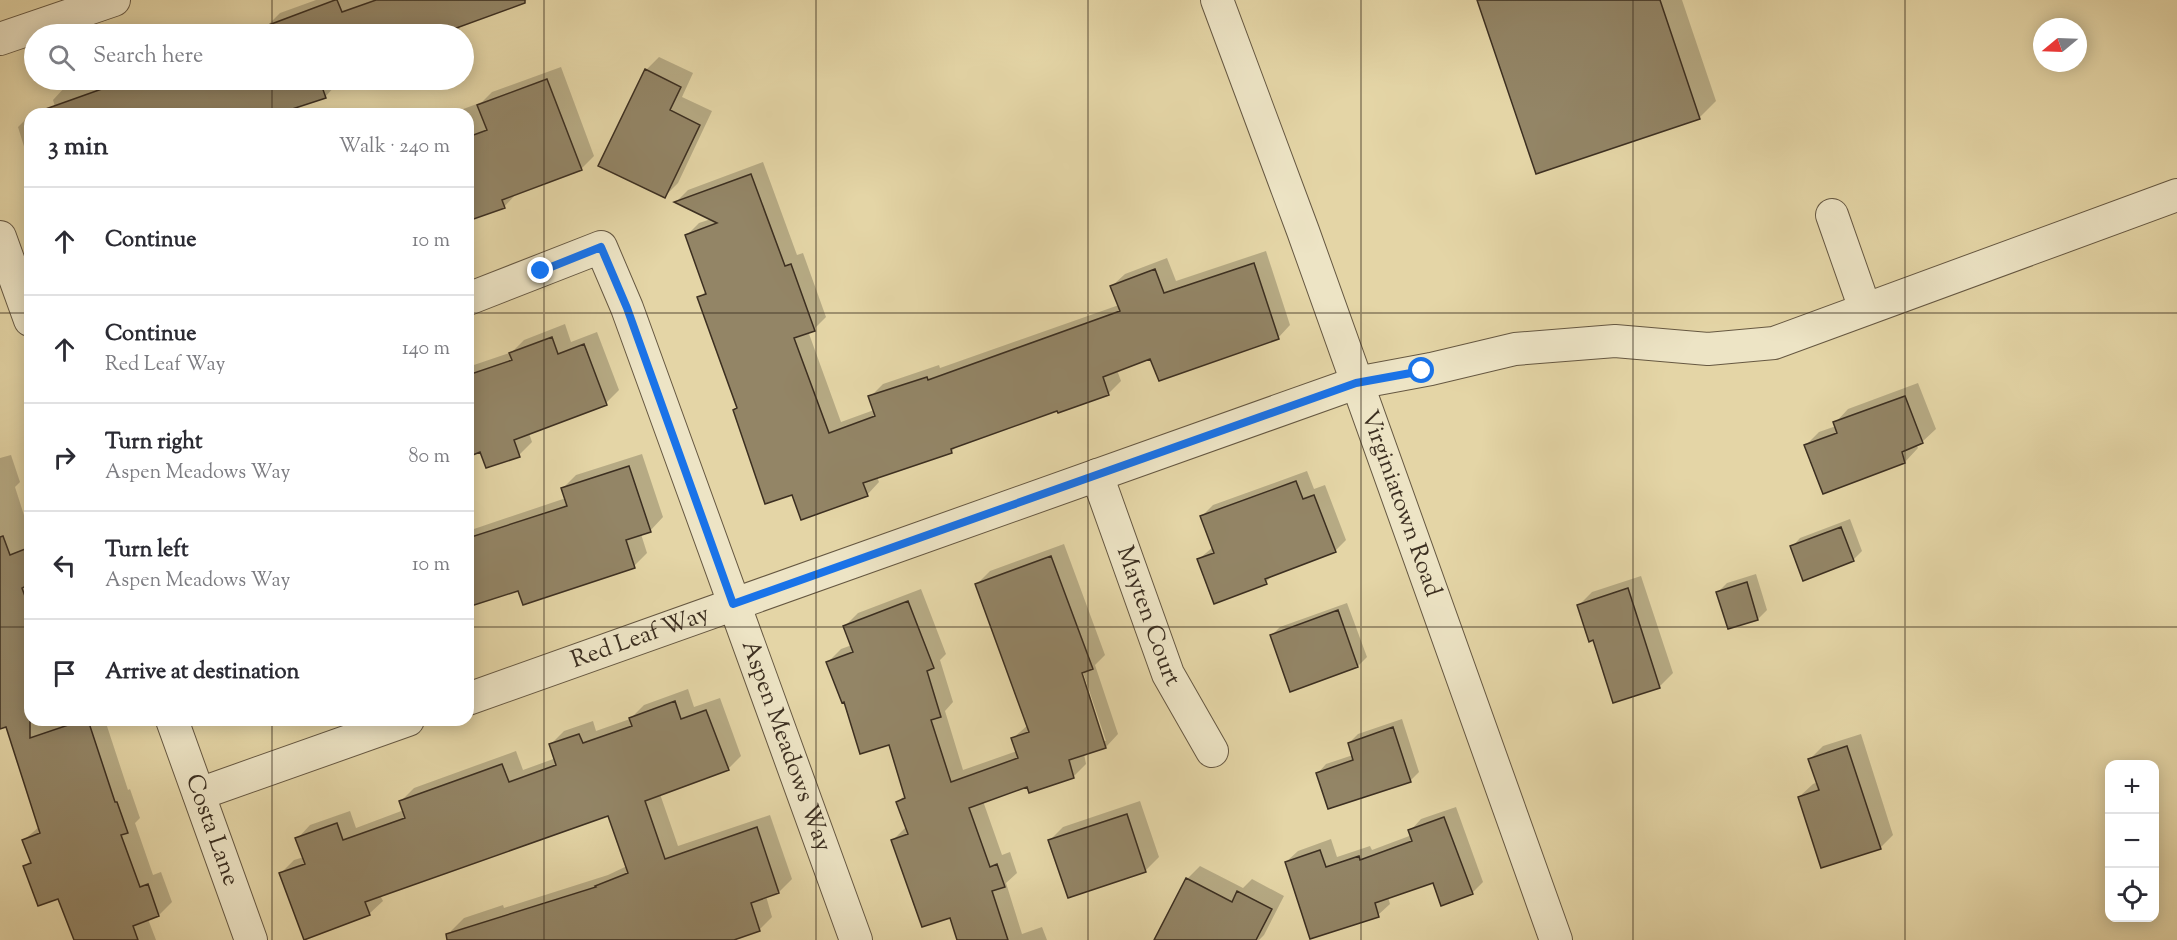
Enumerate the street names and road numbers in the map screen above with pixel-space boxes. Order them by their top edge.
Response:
street label: Virginiatown Road [1351,406,1449,602]
street label: Mayten Court [1107,542,1189,693]
street label: Red Leaf Way [567,597,714,678]
street label: Aspen Meadows Way [732,636,840,857]
street label: Costa Lane [176,770,247,891]

